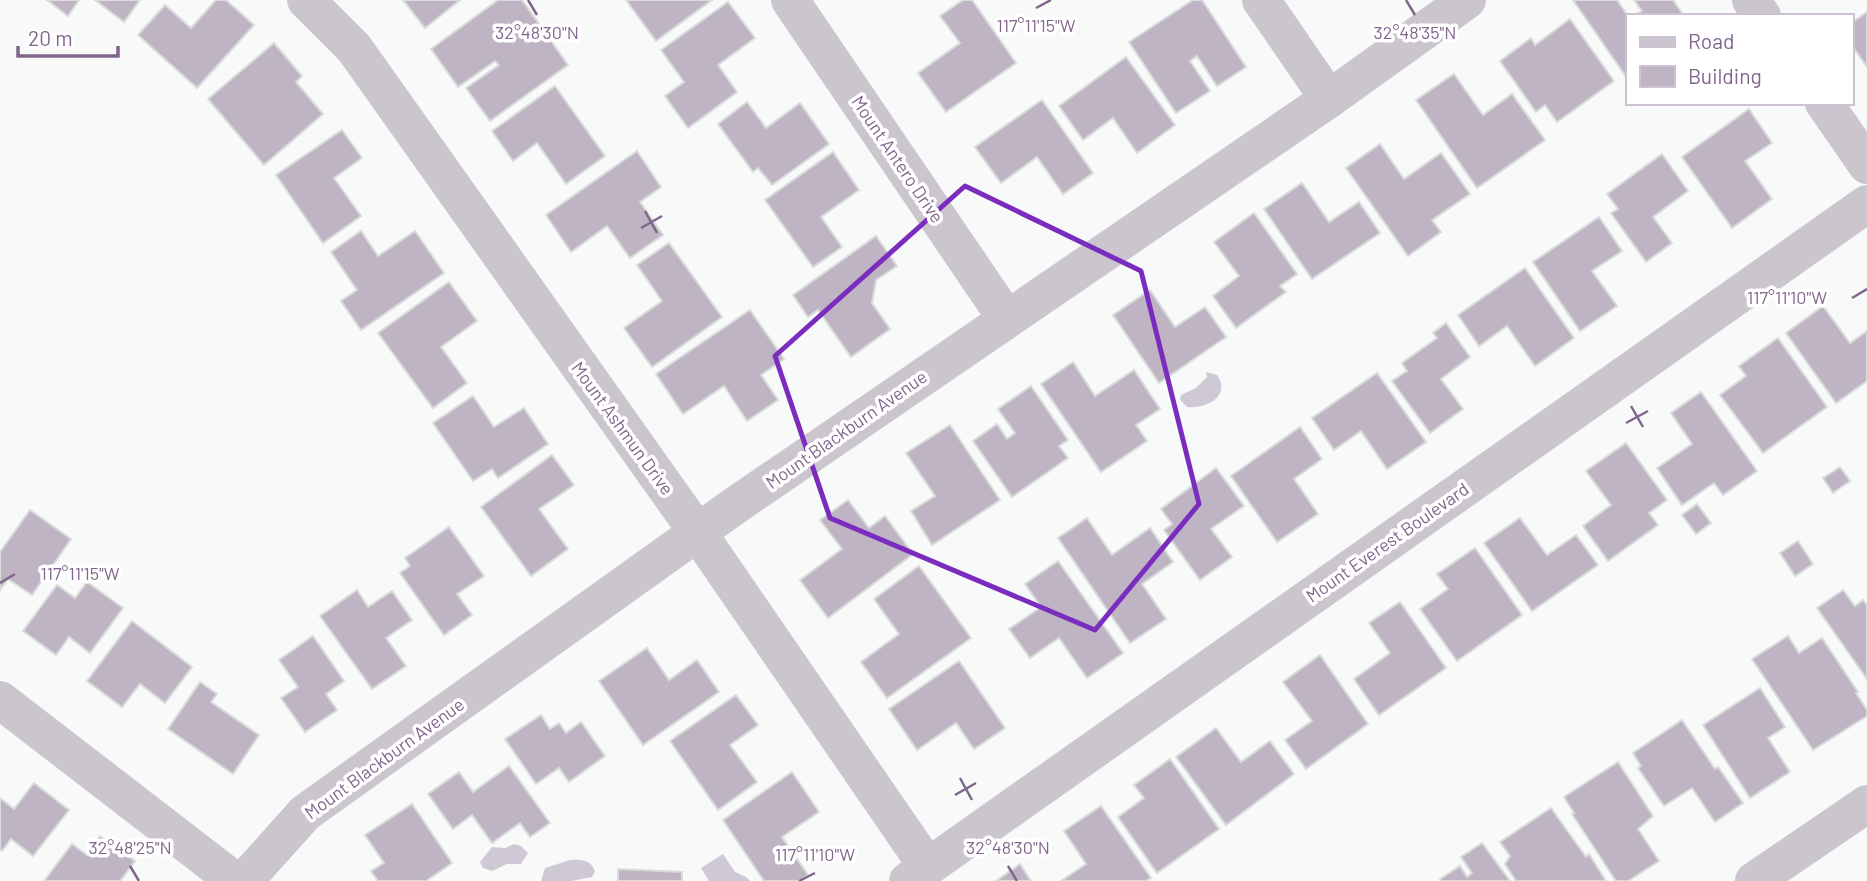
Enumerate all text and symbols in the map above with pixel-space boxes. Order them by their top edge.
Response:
scale bar [18,14,117,58]
text: 117°11'15"W [996,14,1076,36]
legend [1626,14,1853,105]
text: 32°48'30"N [495,21,579,43]
text: 32°48'35"N [1374,21,1456,43]
text: 20 m [28,25,73,50]
text: Road [1688,28,1734,53]
text: Building [1688,63,1762,88]
street label: Mount Antero Drive [847,91,949,227]
text: 117°11'10"W [1747,286,1827,308]
street label: Mount Ashmun Drive [567,357,679,499]
street label: Mount Blackburn Avenue [761,365,931,493]
street label: Mount Everest Boulevard [1301,477,1473,607]
text: 117°11'15"W [40,562,120,584]
street label: Mount Blackburn Avenue [300,693,468,823]
text: 32°48'25"N [88,836,172,858]
text: 32°48'30"N [966,836,1050,858]
text: 117°11'10"W [775,843,855,865]

